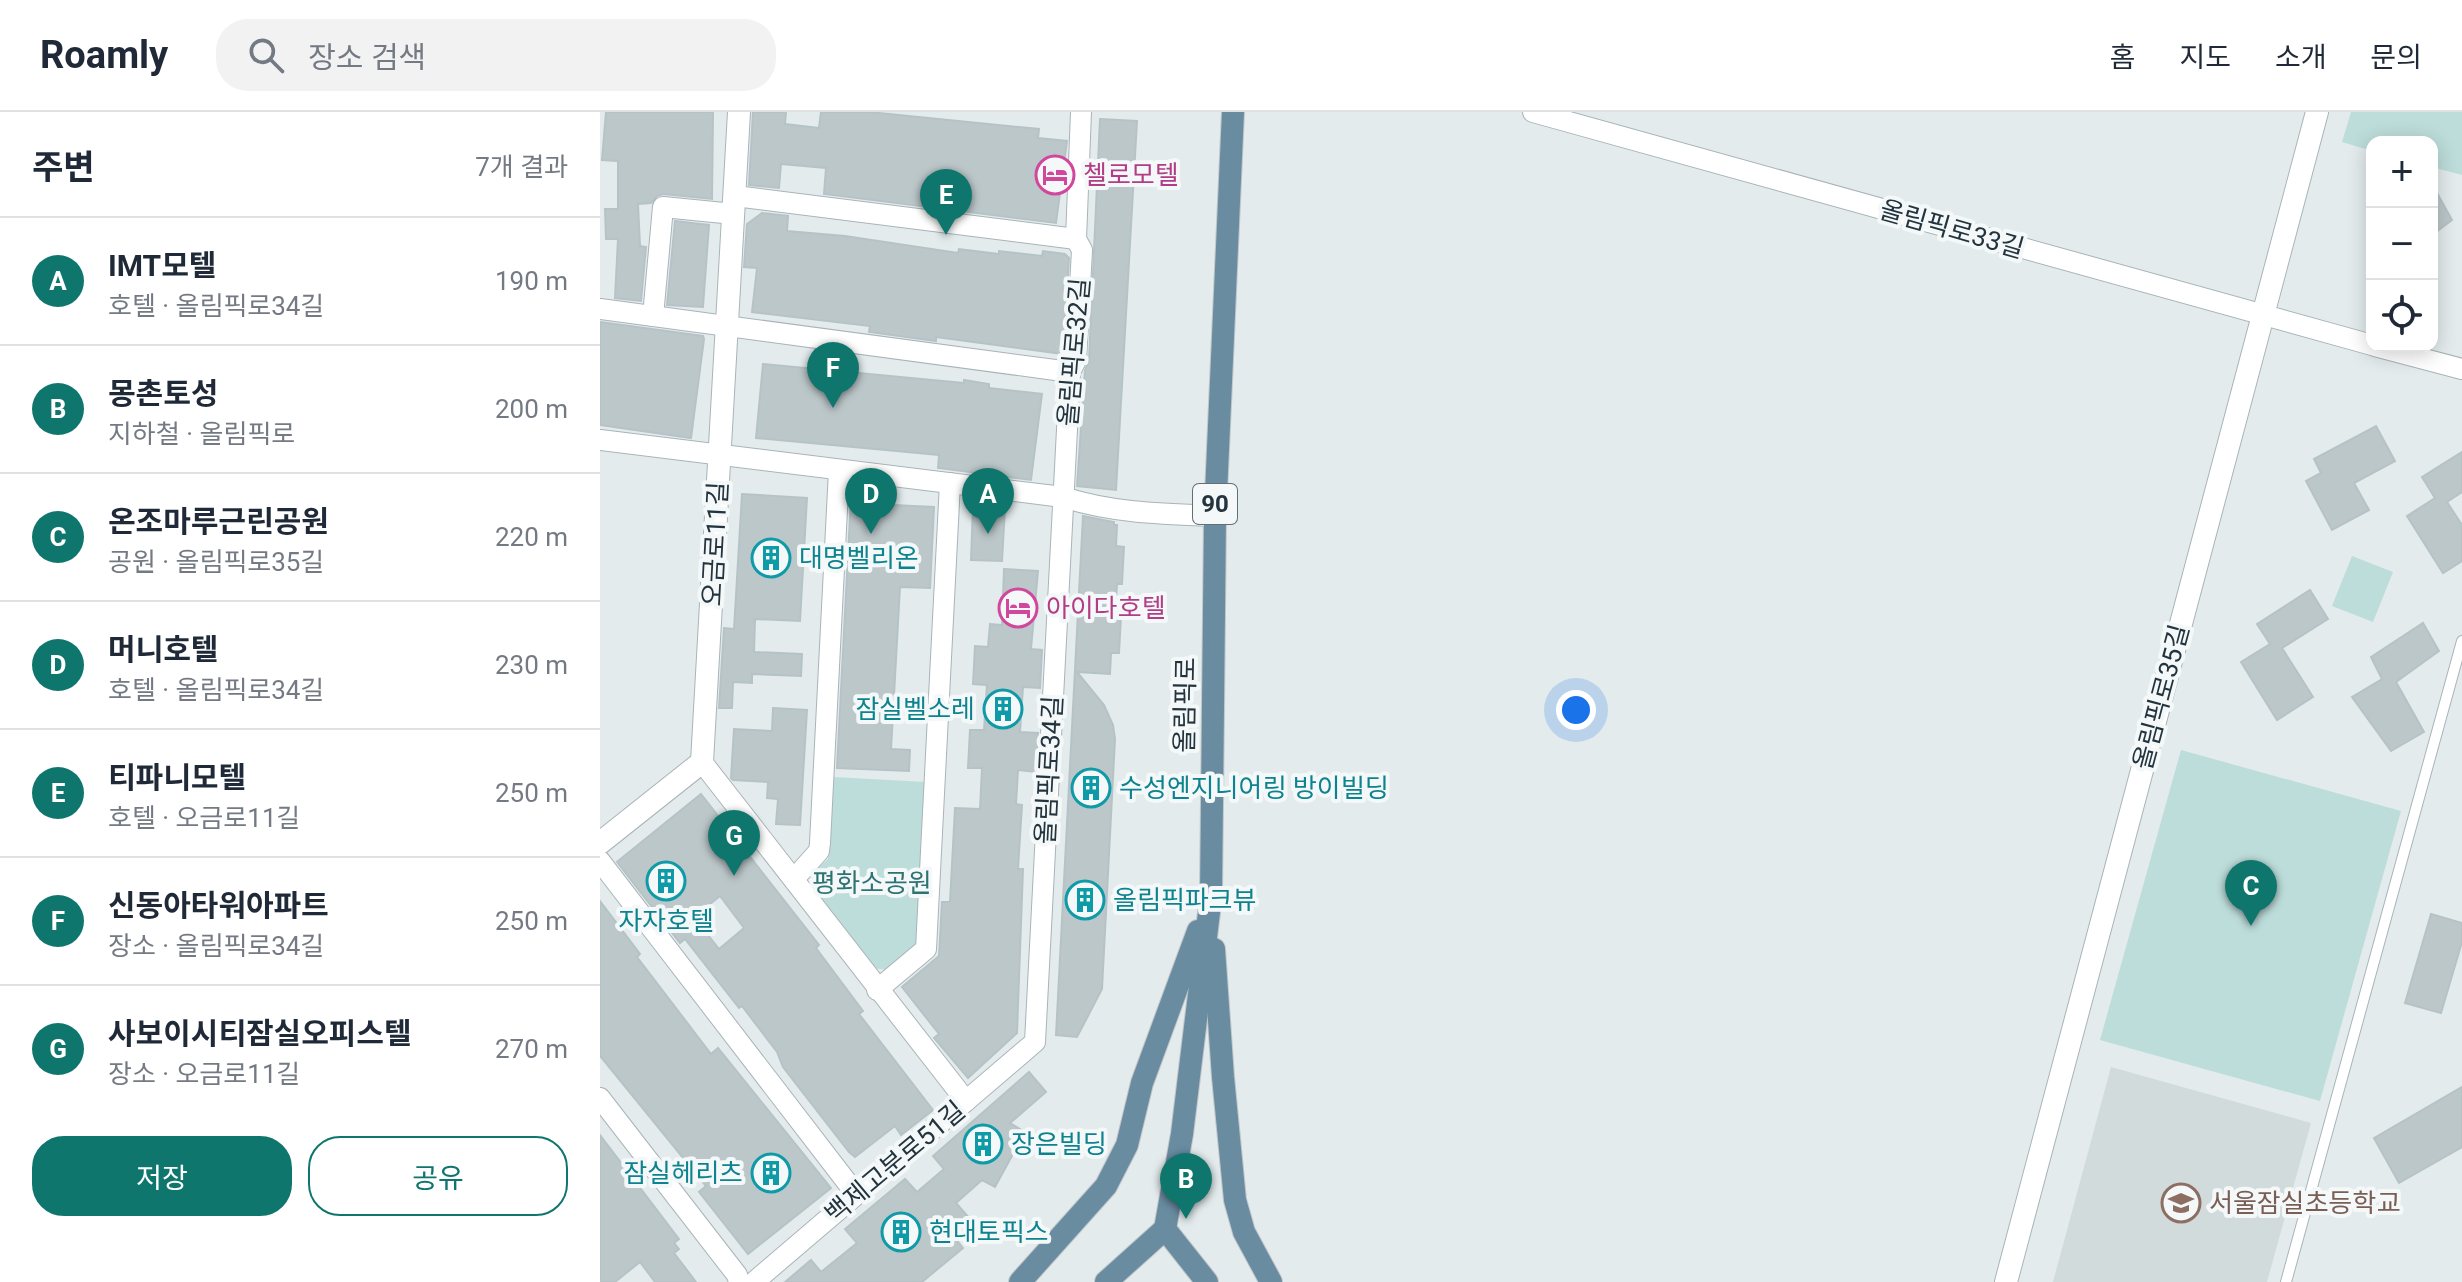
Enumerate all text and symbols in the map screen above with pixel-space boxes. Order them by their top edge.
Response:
search box [216,19,776,91]
text: Roamly [40,33,168,77]
icon: search [244,33,288,77]
text: 장소 검색 [308,40,426,75]
text: 홈 [2110,41,2135,74]
text: 지도 [2179,41,2231,74]
text: 소개 [2275,41,2326,74]
text: 문의 [2370,41,2422,74]
map controls [2366,136,2438,352]
button: + [2366,136,2438,208]
text: 주변 [32,147,95,187]
text: 7개 결과 [475,152,568,182]
hotel icon: 첼로모텔 [1034,154,1076,196]
place label: 첼로모텔 [1083,160,1179,190]
pin: E [920,169,972,235]
street label: 올림픽로33길 [1876,194,2028,264]
button: − [2366,208,2438,280]
text: IMT모텔 [108,248,216,283]
text: A [49,266,67,296]
text: 190 m [495,266,568,296]
street label: 올림픽로32길 [1053,277,1095,427]
button: locate [2366,280,2438,352]
text: 호텔 · 올림픽로34길 [108,291,324,321]
pin: F [807,342,859,408]
text: 몽촌토성 [108,376,218,411]
text: B [50,394,66,424]
text: 200 m [495,394,568,424]
text: 지하철 · 올림픽로 [108,419,295,449]
pin: D [845,468,897,534]
pin: A [962,468,1014,534]
street label: 오금로11길 [697,481,733,607]
road number: 90 [1193,484,1237,524]
text: 온조마루근린공원 [108,504,329,539]
text: C [49,522,67,552]
text: 220 m [495,522,568,552]
building icon: 대명벨리온 [750,537,792,579]
place label: 대명벨리온 [799,543,919,573]
text: 공원 · 올림픽로35길 [108,547,324,577]
hotel icon: 아이다호텔 [997,587,1039,629]
place label: 아이다호텔 [1046,593,1166,623]
street label: 올림픽로35길 [2127,621,2195,773]
text: 머니호텔 [108,632,218,667]
text: D [50,650,66,680]
text: 230 m [495,650,568,680]
street label: 올림픽로 [1169,657,1201,753]
text: 호텔 · 올림픽로34길 [108,675,324,705]
building icon: 잠실벨소레 [982,688,1024,730]
your location [1556,690,1596,730]
place label: 잠실벨소레 [855,694,975,724]
street label: 올림픽로34길 [1030,695,1068,845]
text: 티파니모텔 [108,760,246,795]
building icon: 수성엔지니어링 방이빌딩 [1070,767,1112,809]
place label: 수성엔지니어링 방이빌딩 [1119,773,1389,803]
text: E [51,778,65,808]
text: 250 m [495,778,568,808]
text: 호텔 · 오금로11길 [108,803,300,833]
pin: G [708,810,760,876]
building icon: 자자호텔 [645,860,687,902]
pin: C [2225,860,2277,926]
park label: 평화소공원 [812,868,932,898]
building icon: 올림픽파크뷰 [1064,879,1106,921]
place label: 올림픽파크뷰 [1113,885,1257,915]
text: 신동아타워아파트 [108,888,329,923]
text: F [51,906,65,936]
text: 250 m [495,906,568,936]
place label: 자자호텔 [618,906,714,936]
text: 장소 · 올림픽로34길 [108,931,324,961]
text: 사보이시티잠실오피스텔 [108,1016,412,1051]
text: G [49,1034,67,1064]
text: 270 m [495,1034,568,1064]
text: 장소 · 오금로11길 [108,1059,300,1089]
street label: 백제고분로51길 [819,1095,971,1229]
building icon: 장은빌딩 [962,1123,1004,1165]
place label: 장은빌딩 [1011,1129,1107,1159]
button: 저장 [32,1136,292,1216]
button: 공유 [308,1136,568,1216]
building icon: 잠실헤리츠 [750,1152,792,1194]
pin: B [1160,1153,1212,1219]
place label: 잠실헤리츠 [623,1158,743,1188]
school or university icon: 서울잠실초등학교 [2160,1182,2202,1224]
place label: 서울잠실초등학교 [2209,1188,2400,1218]
building icon: 현대토픽스 [880,1211,922,1253]
place label: 현대토픽스 [929,1217,1049,1247]

